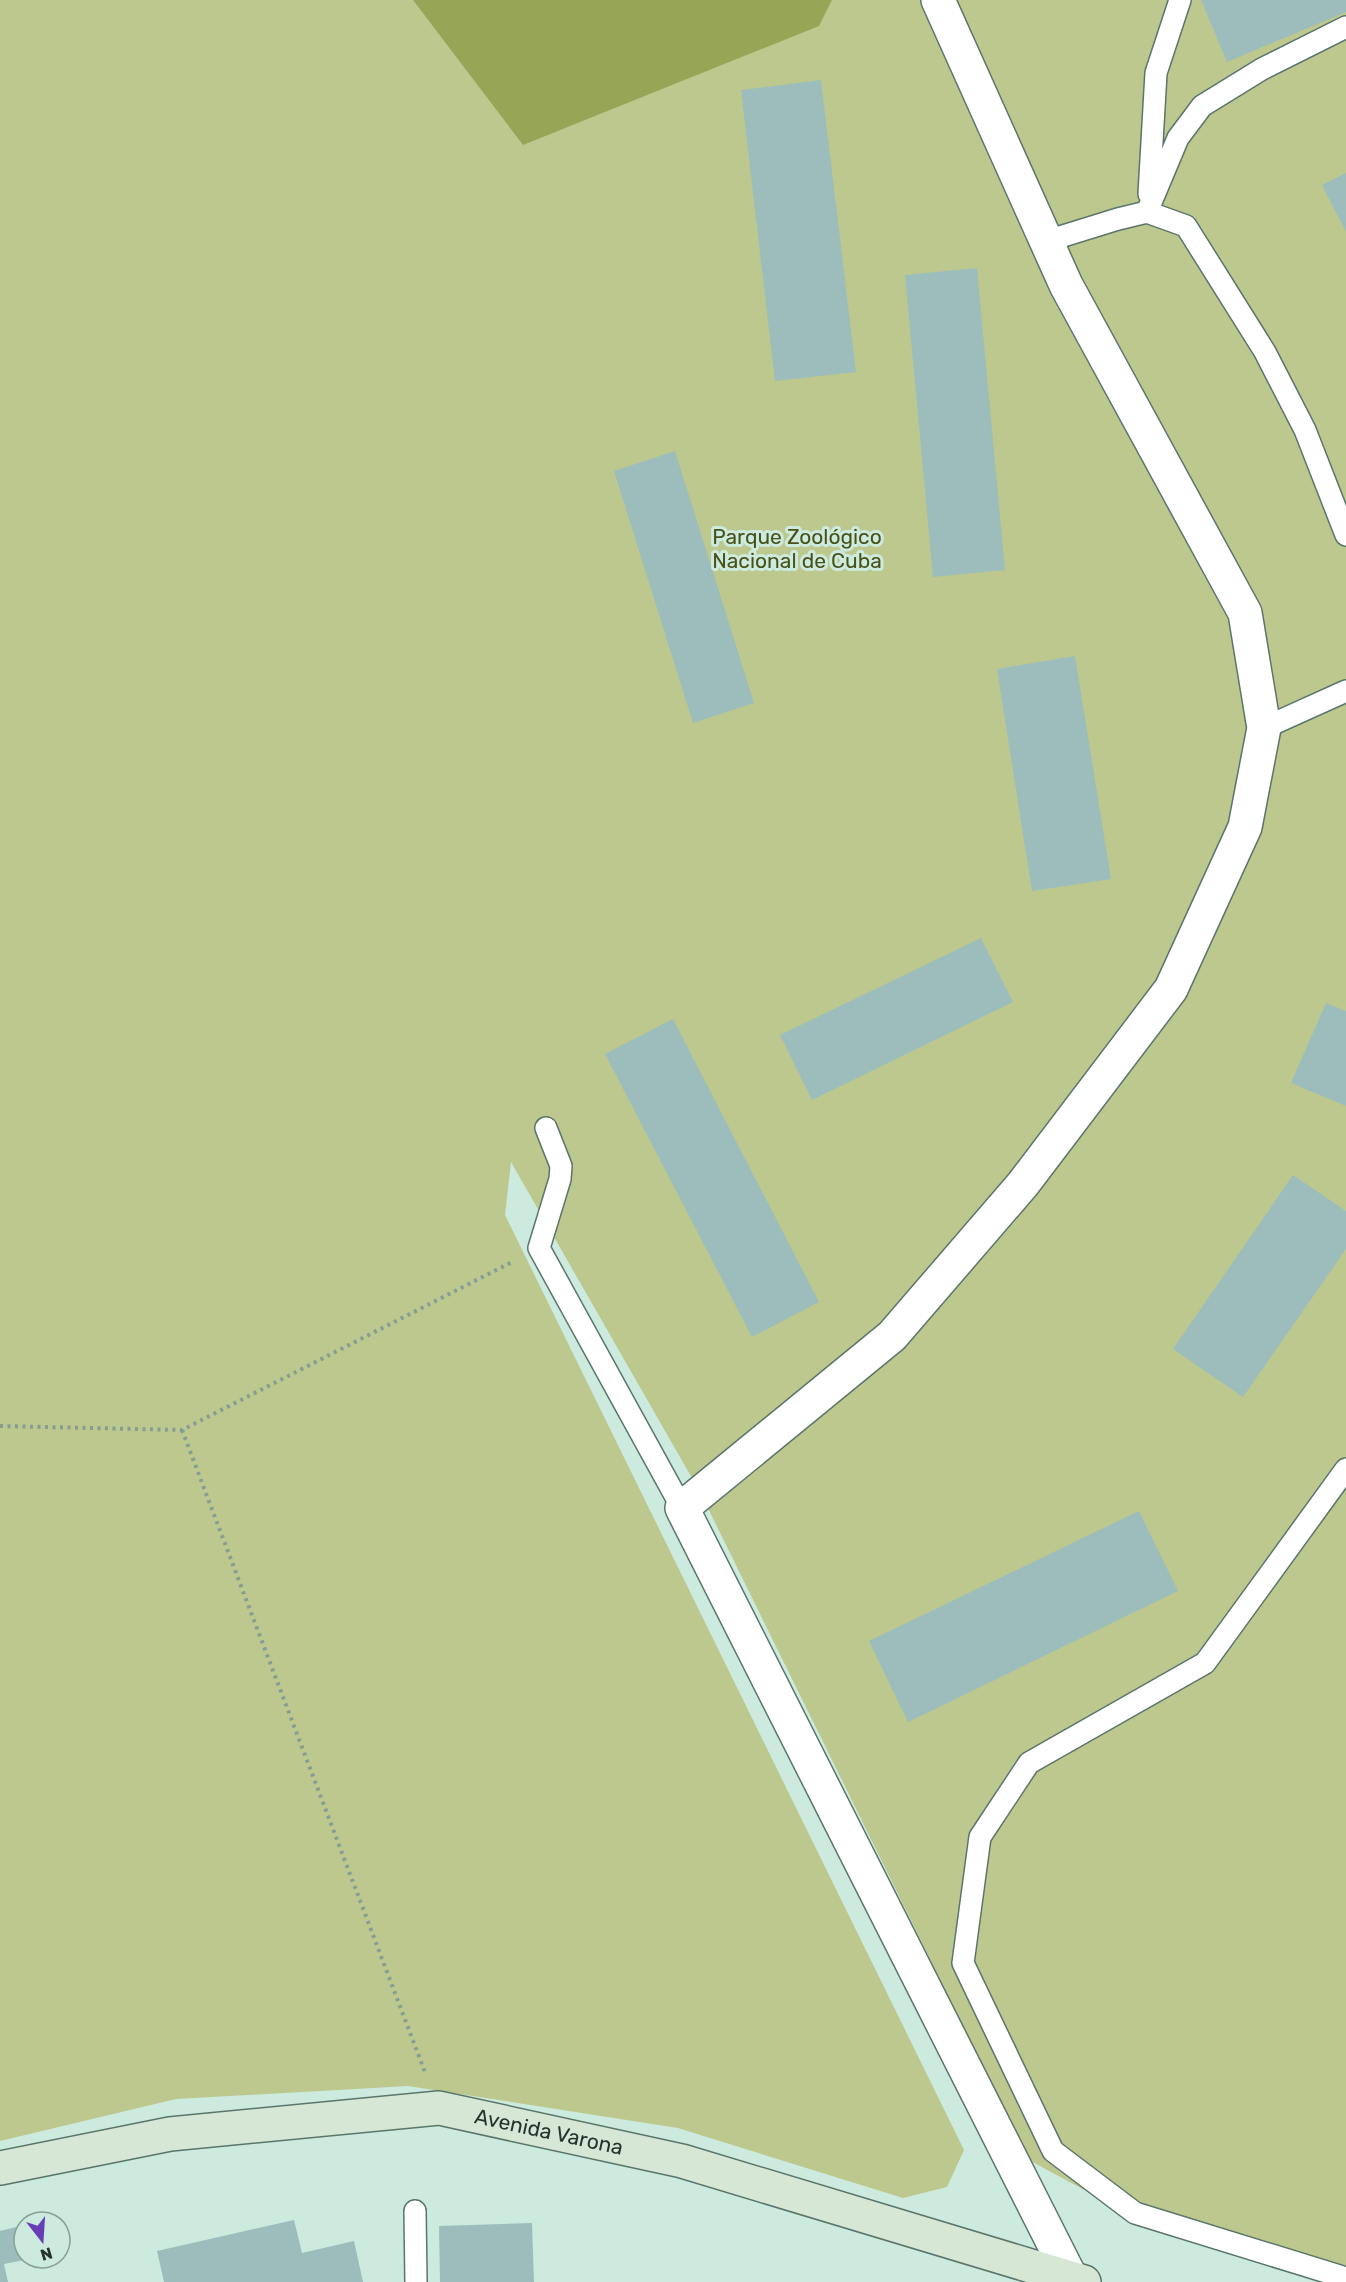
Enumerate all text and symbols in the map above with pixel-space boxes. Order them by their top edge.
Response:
park label: Parque Zoológico Nacional de Cuba [712,524,882,573]
street label: Avenida Varona [472,2103,625,2160]
north arrow [12,2210,72,2270]
text: N [38,2243,55,2265]

